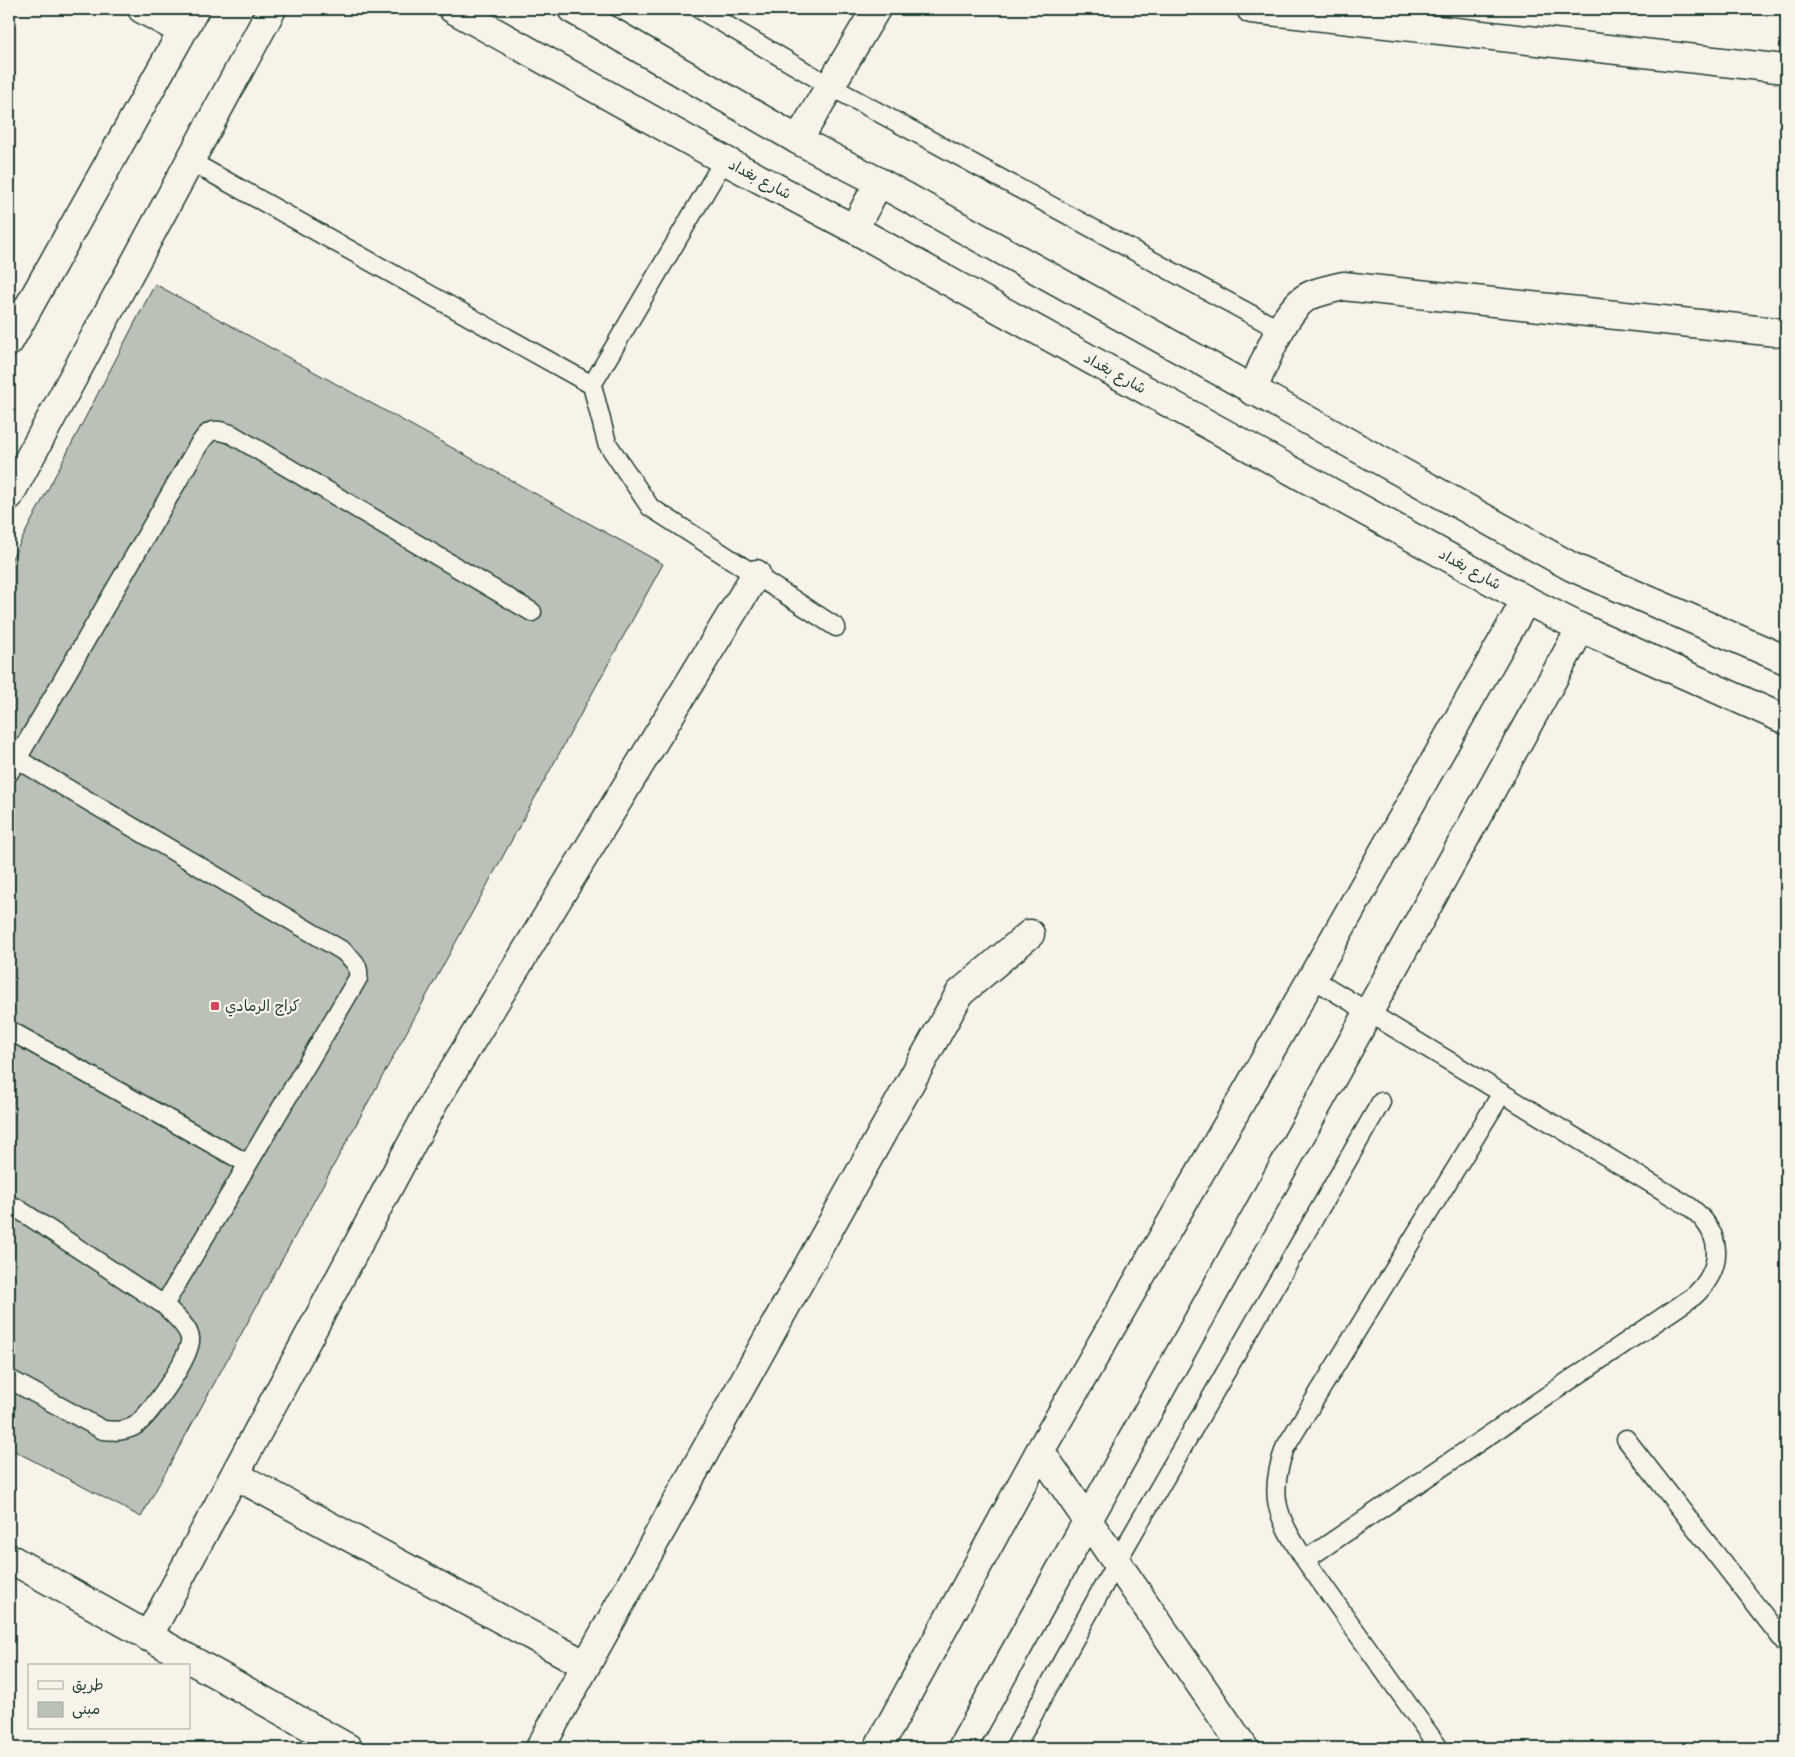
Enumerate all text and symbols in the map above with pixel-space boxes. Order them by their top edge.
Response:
street label: شارع بغداد [725,153,795,204]
street label: شارع بغداد [1080,347,1150,398]
street label: شارع بغداد [1435,543,1505,594]
place label: كراج الرمادي [225,995,300,1017]
marker: كراج الرمادي [209,1000,221,1012]
legend [28,1664,190,1730]
text: طريق [72,1674,104,1694]
text: مبنى [72,1698,100,1719]

